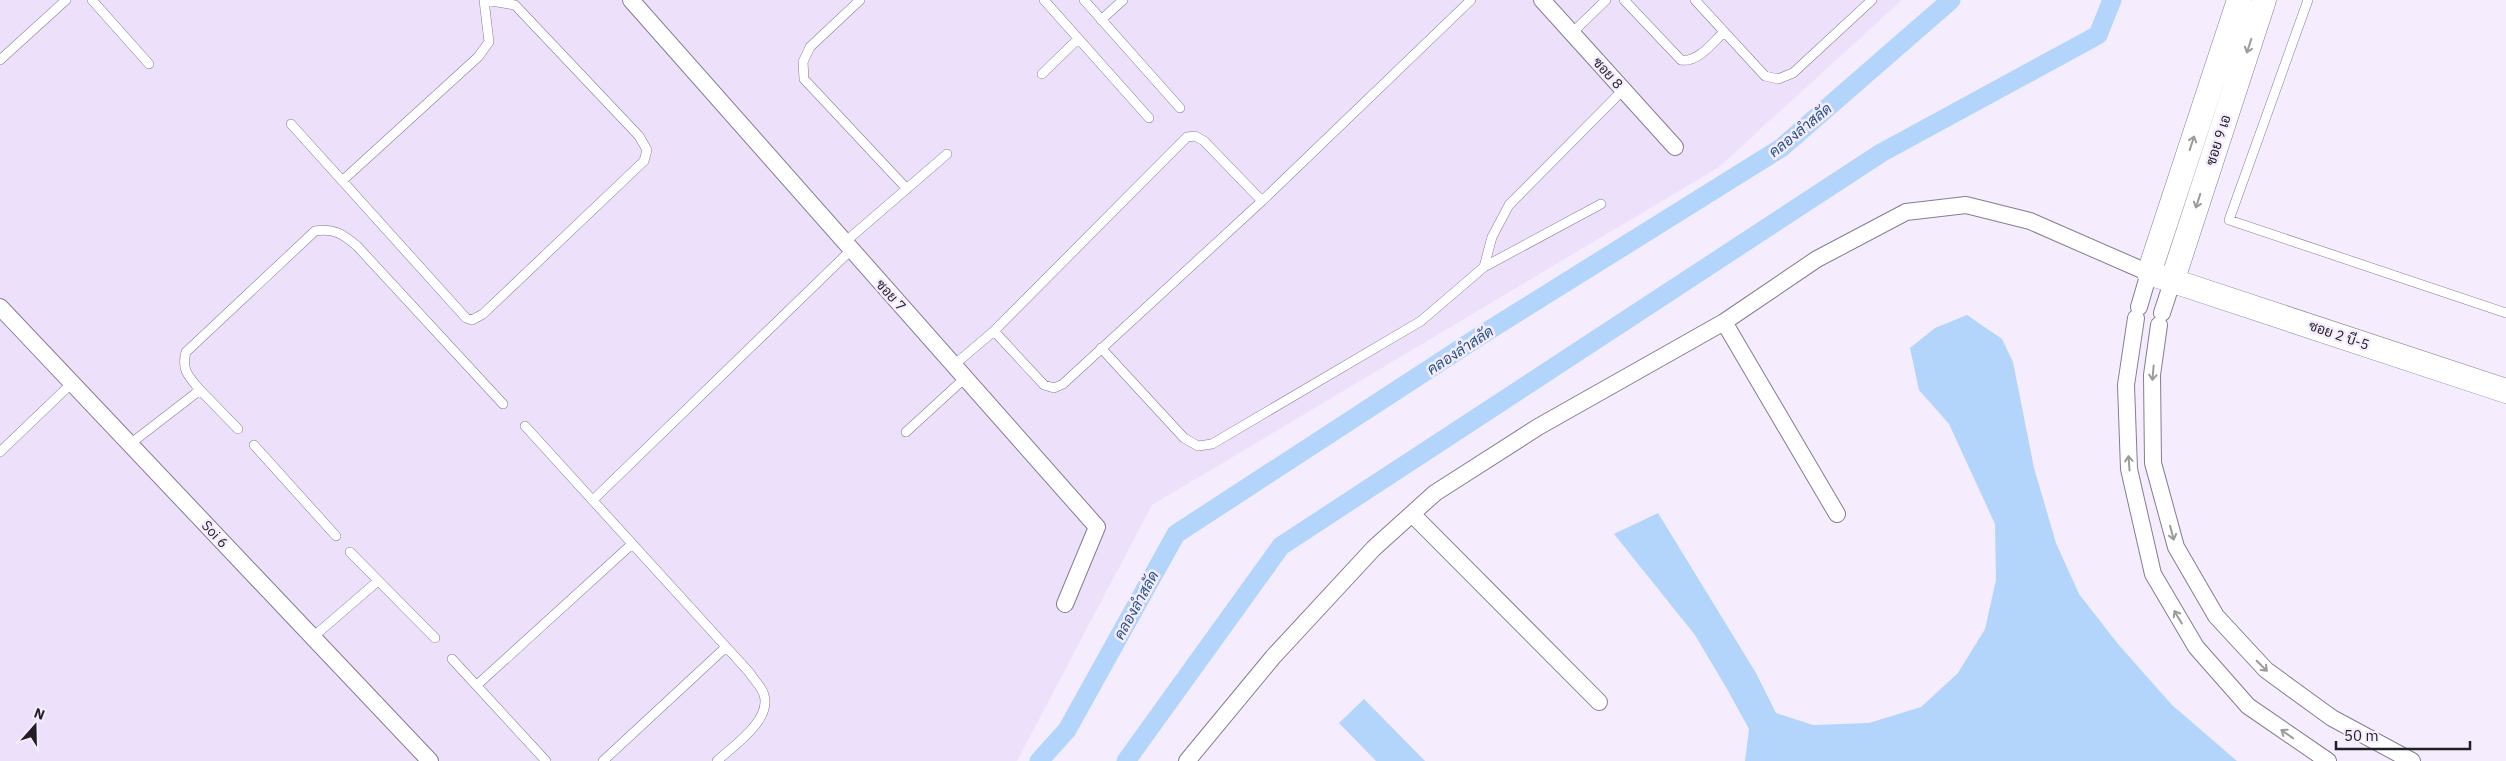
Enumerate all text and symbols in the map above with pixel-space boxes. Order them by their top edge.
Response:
one-way arrow [2244,38,2253,54]
street label: ซอย 8 [1589,53,1627,93]
water label: คลองลำสลัด [1765,99,1835,161]
street label: ซอย 9 เอ [2201,112,2235,168]
one-way arrow [2188,136,2197,152]
one-way arrow [2193,192,2203,208]
street label: ซอย 7 [872,275,910,315]
street label: ซอย 2 บี-5 [2306,316,2372,354]
water label: คลองลำสลัด [1423,321,1497,379]
one-way arrow [2148,365,2158,381]
one-way arrow [2125,456,2134,472]
street label: Soi 6 [198,516,232,552]
one-way arrow [2167,524,2177,540]
water label: คลองลำสลัด [1109,567,1163,643]
one-way arrow [2173,609,2183,624]
one-way arrow [2256,660,2268,672]
north arrow [10,701,60,751]
text: N [32,704,47,724]
scale bar [2336,718,2470,750]
text: 50 m [2344,726,2379,745]
one-way arrow [2281,729,2295,739]

